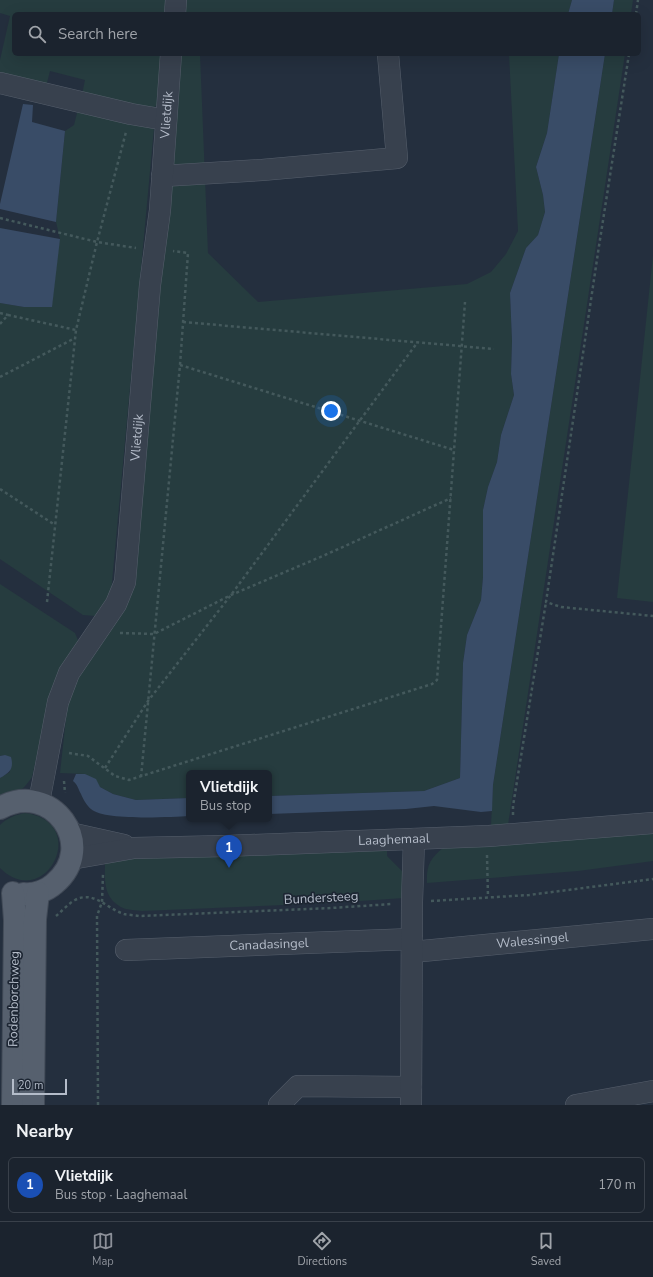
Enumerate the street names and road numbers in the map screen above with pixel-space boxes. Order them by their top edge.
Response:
street label: Vlietdijk [156,90,177,140]
street label: Vlietdijk [126,413,148,463]
street label: Laaghemaal [358,829,430,850]
street label: Bundersteeg [283,887,359,909]
street label: Walessingel [495,928,570,953]
street label: Canadasingel [229,934,309,955]
street label: Rodenborchweg [4,951,24,1047]

